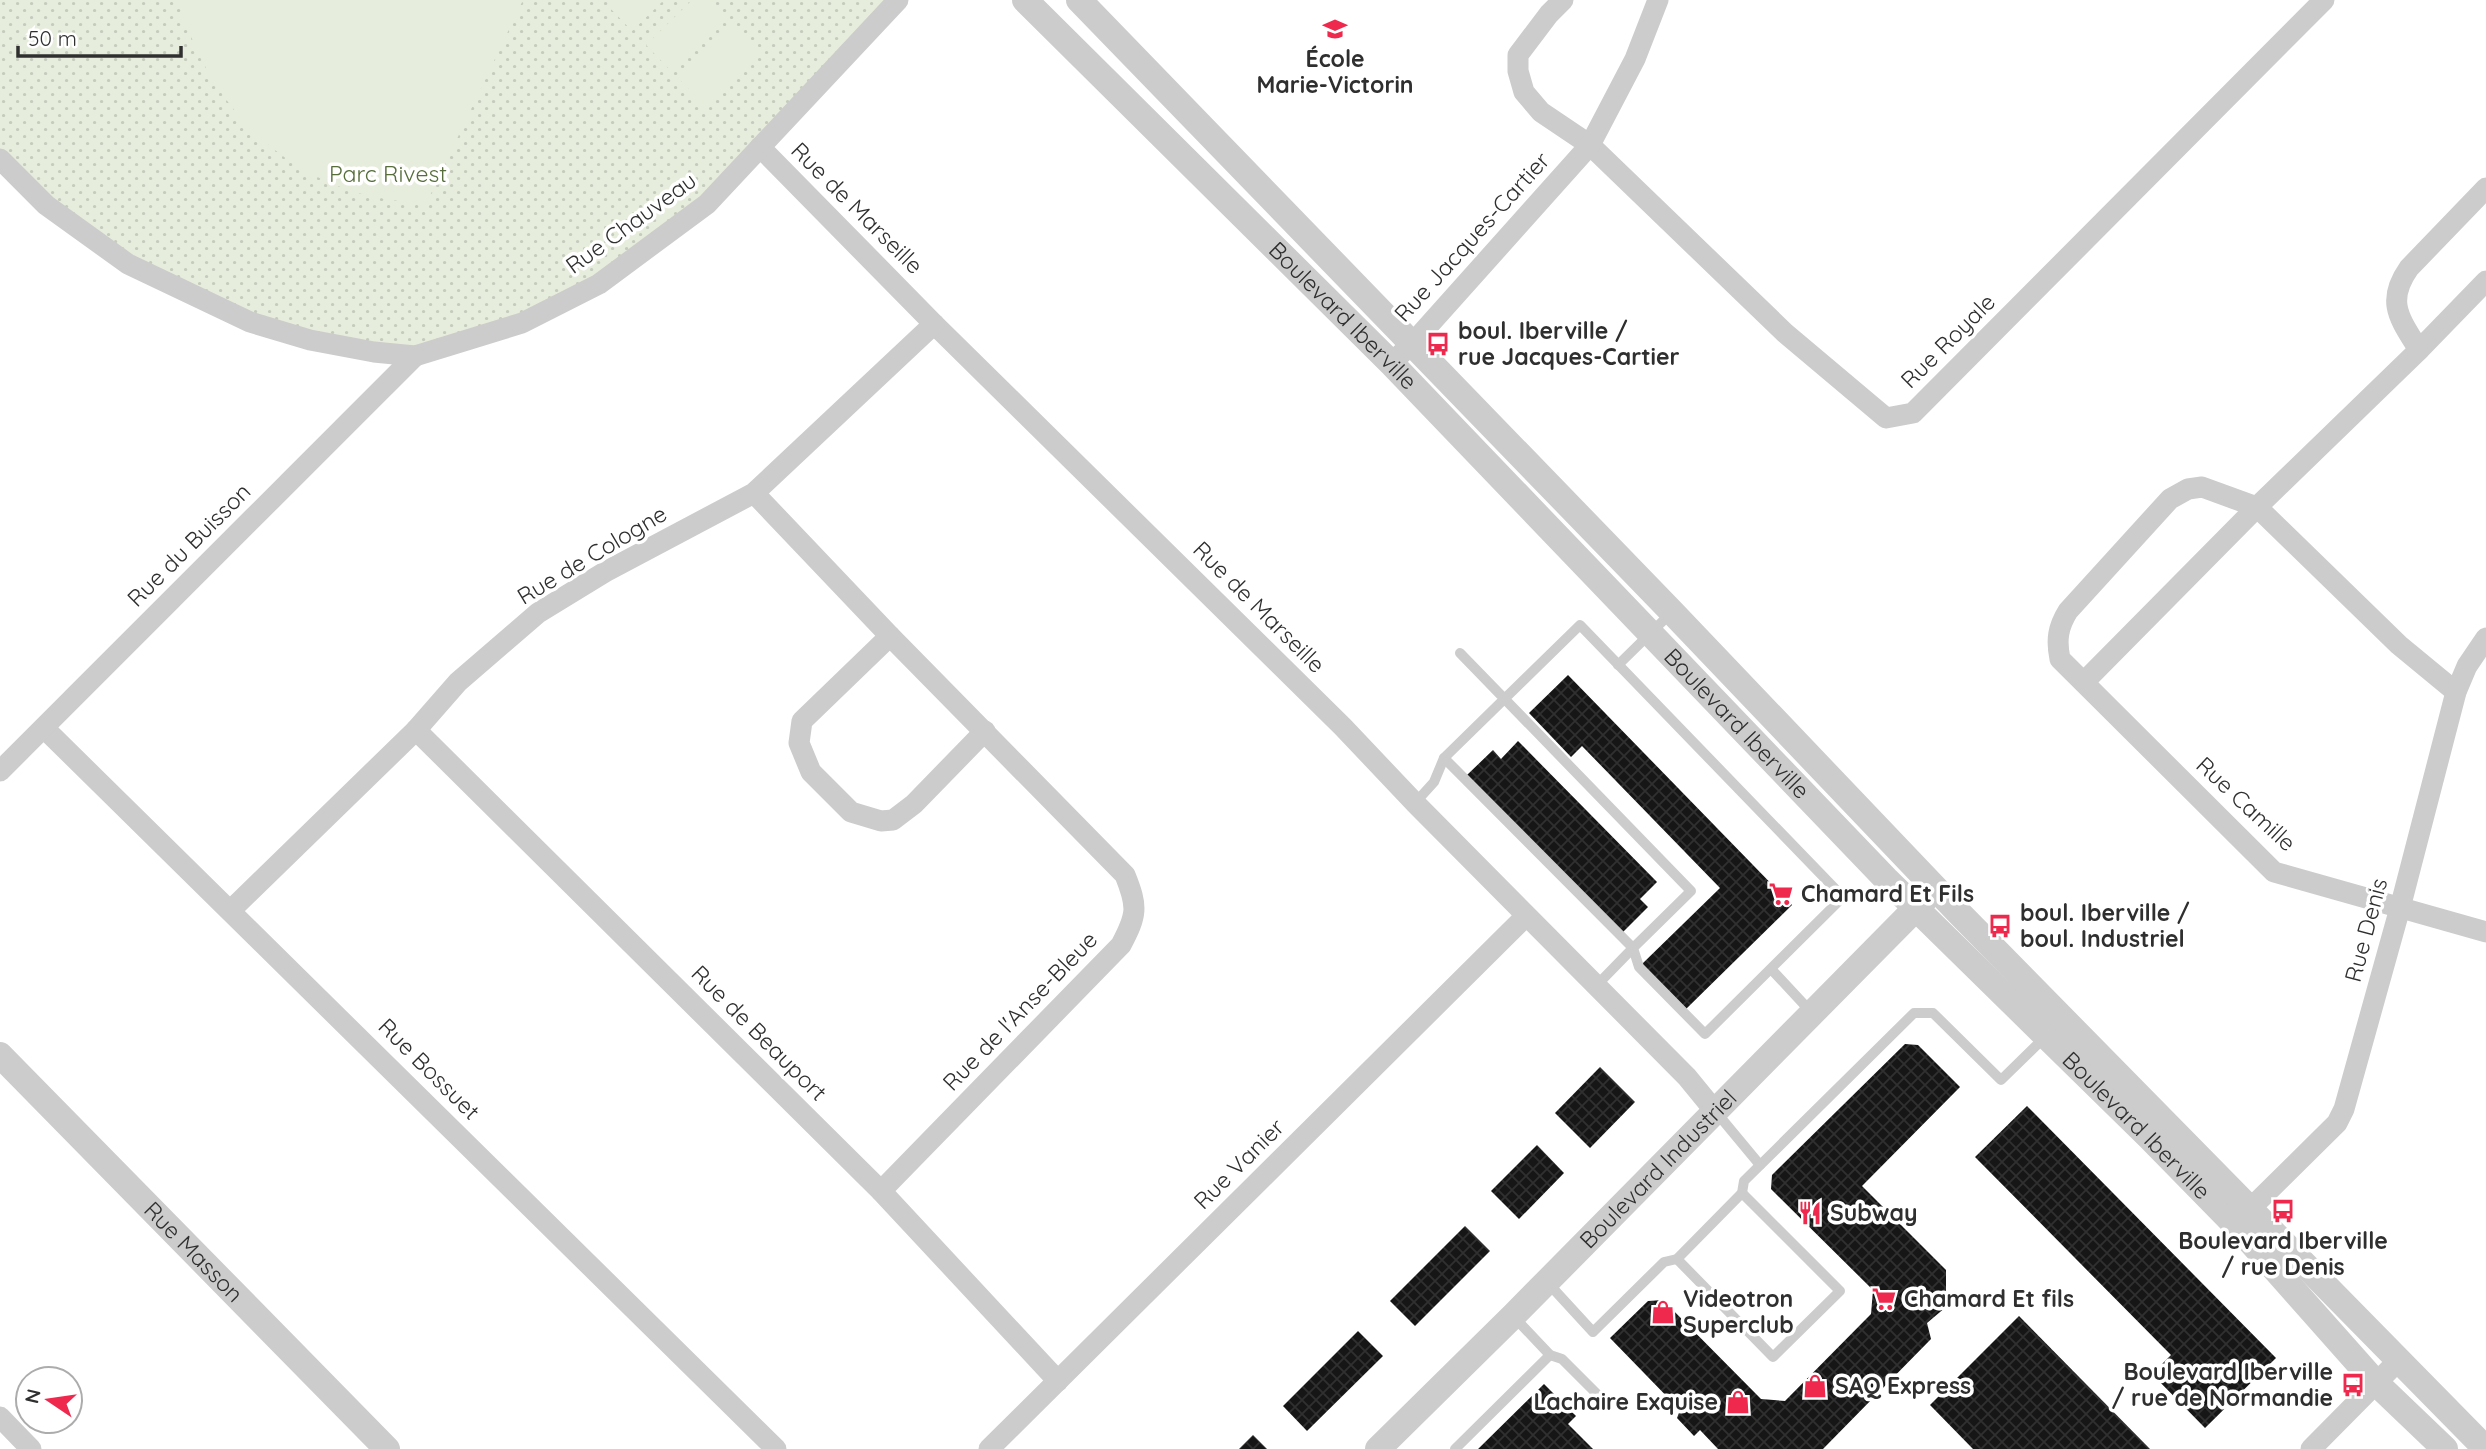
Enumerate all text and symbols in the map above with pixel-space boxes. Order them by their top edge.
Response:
scale bar [18,14,180,58]
school or university icon: École Marie-Victorin [1321,15,1349,43]
text: 50 m [28,25,77,51]
place label: École Marie-Victorin [1256,44,1414,99]
street label: Rue de Marseille [785,136,929,280]
street label: Rue Jacques-Cartier [1388,146,1556,328]
park label: Parc Rivest [329,159,447,188]
street label: Rue Chauveau [560,165,702,280]
street label: Boulevard Iberville [1263,235,1424,395]
street label: Rue Royale [1894,287,2001,394]
place label: boul. Iberville / rue Jacques-Cartier [1458,316,1680,371]
bus stop icon: boul. Iberville / rue Jacques-Cartier [1424,330,1452,358]
street label: Rue du Buisson [121,477,257,613]
street label: Rue de Cologne [512,499,672,611]
street label: Rue de Marseille [1187,535,1331,679]
street label: Boulevard Iberville [1658,642,1816,805]
street label: Rue Camille [2190,750,2302,857]
street label: Rue Denis [2338,875,2393,985]
place label: Chamard Et Fils [1801,879,1974,908]
supermarket icon: Chamard Et Fils [1767,880,1795,908]
place label: boul. Iberville / boul. Industriel [2020,898,2190,953]
bus stop icon: boul. Iberville / boul. Industriel [1986,912,2014,940]
street label: Rue de l'Anse-Bleue [936,925,1103,1096]
street label: Rue de Beauport [685,959,833,1107]
street label: Rue Bossuet [372,1012,486,1126]
street label: Boulevard Iberville [2057,1045,2217,1205]
street label: Boulevard Industriel [1573,1083,1743,1254]
street label: Rue Vanier [1187,1112,1290,1215]
street label: Rue Masson [138,1195,249,1308]
bus stop icon: Boulevard Iberville / rue Denis [2269,1197,2297,1225]
place label: Subway [1830,1198,1917,1227]
restaurant icon: Subway [1796,1199,1824,1227]
place label: Boulevard Iberville / rue Denis [2178,1226,2388,1281]
place label: Videotron Superclub [1683,1284,1794,1339]
place label: Chamard Et fils [1904,1284,2074,1313]
supermarket icon: Chamard Et fils [1870,1285,1898,1313]
shop icon: Videotron Superclub [1649,1298,1677,1326]
place label: Boulevard Iberville / rue de Normandie [2112,1357,2333,1412]
north arrow [14,1365,84,1435]
place label: SAQ Express [1835,1371,1971,1400]
bus stop icon: Boulevard Iberville / rue de Normandie [2339,1371,2367,1399]
shop icon: SAQ Express [1801,1372,1829,1400]
text: N [19,1387,46,1406]
place label: Lachaire Exquise [1533,1387,1718,1416]
shop icon: Lachaire Exquise [1724,1388,1752,1416]

